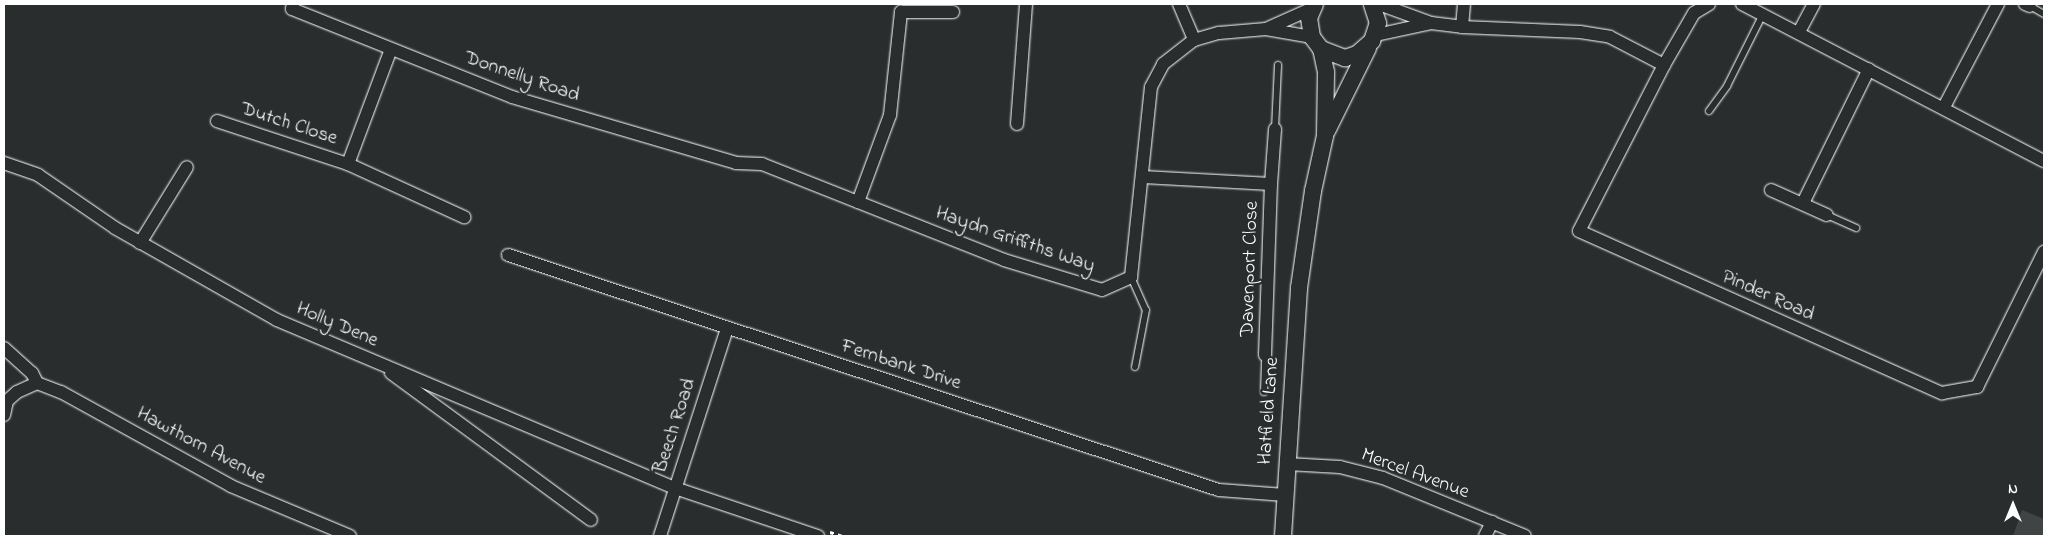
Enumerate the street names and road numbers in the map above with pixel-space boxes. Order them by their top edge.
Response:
street label: Donnelly Road [461,46,583,108]
street label: Dutch Close [238,97,340,151]
street label: Davenport Close [1236,201,1264,337]
street label: Haydn Griffiths Way [932,202,1098,278]
street label: Pinder Road [1718,265,1818,327]
street label: Holly Dene [292,297,382,353]
street label: Fernbank Drive [838,334,964,396]
street label: Hatfield Lane [1253,356,1285,466]
street label: Beech Road [648,376,702,476]
street label: Hawthorn Avenue [132,402,270,490]
street label: Mercel Avenue [1358,443,1472,505]

